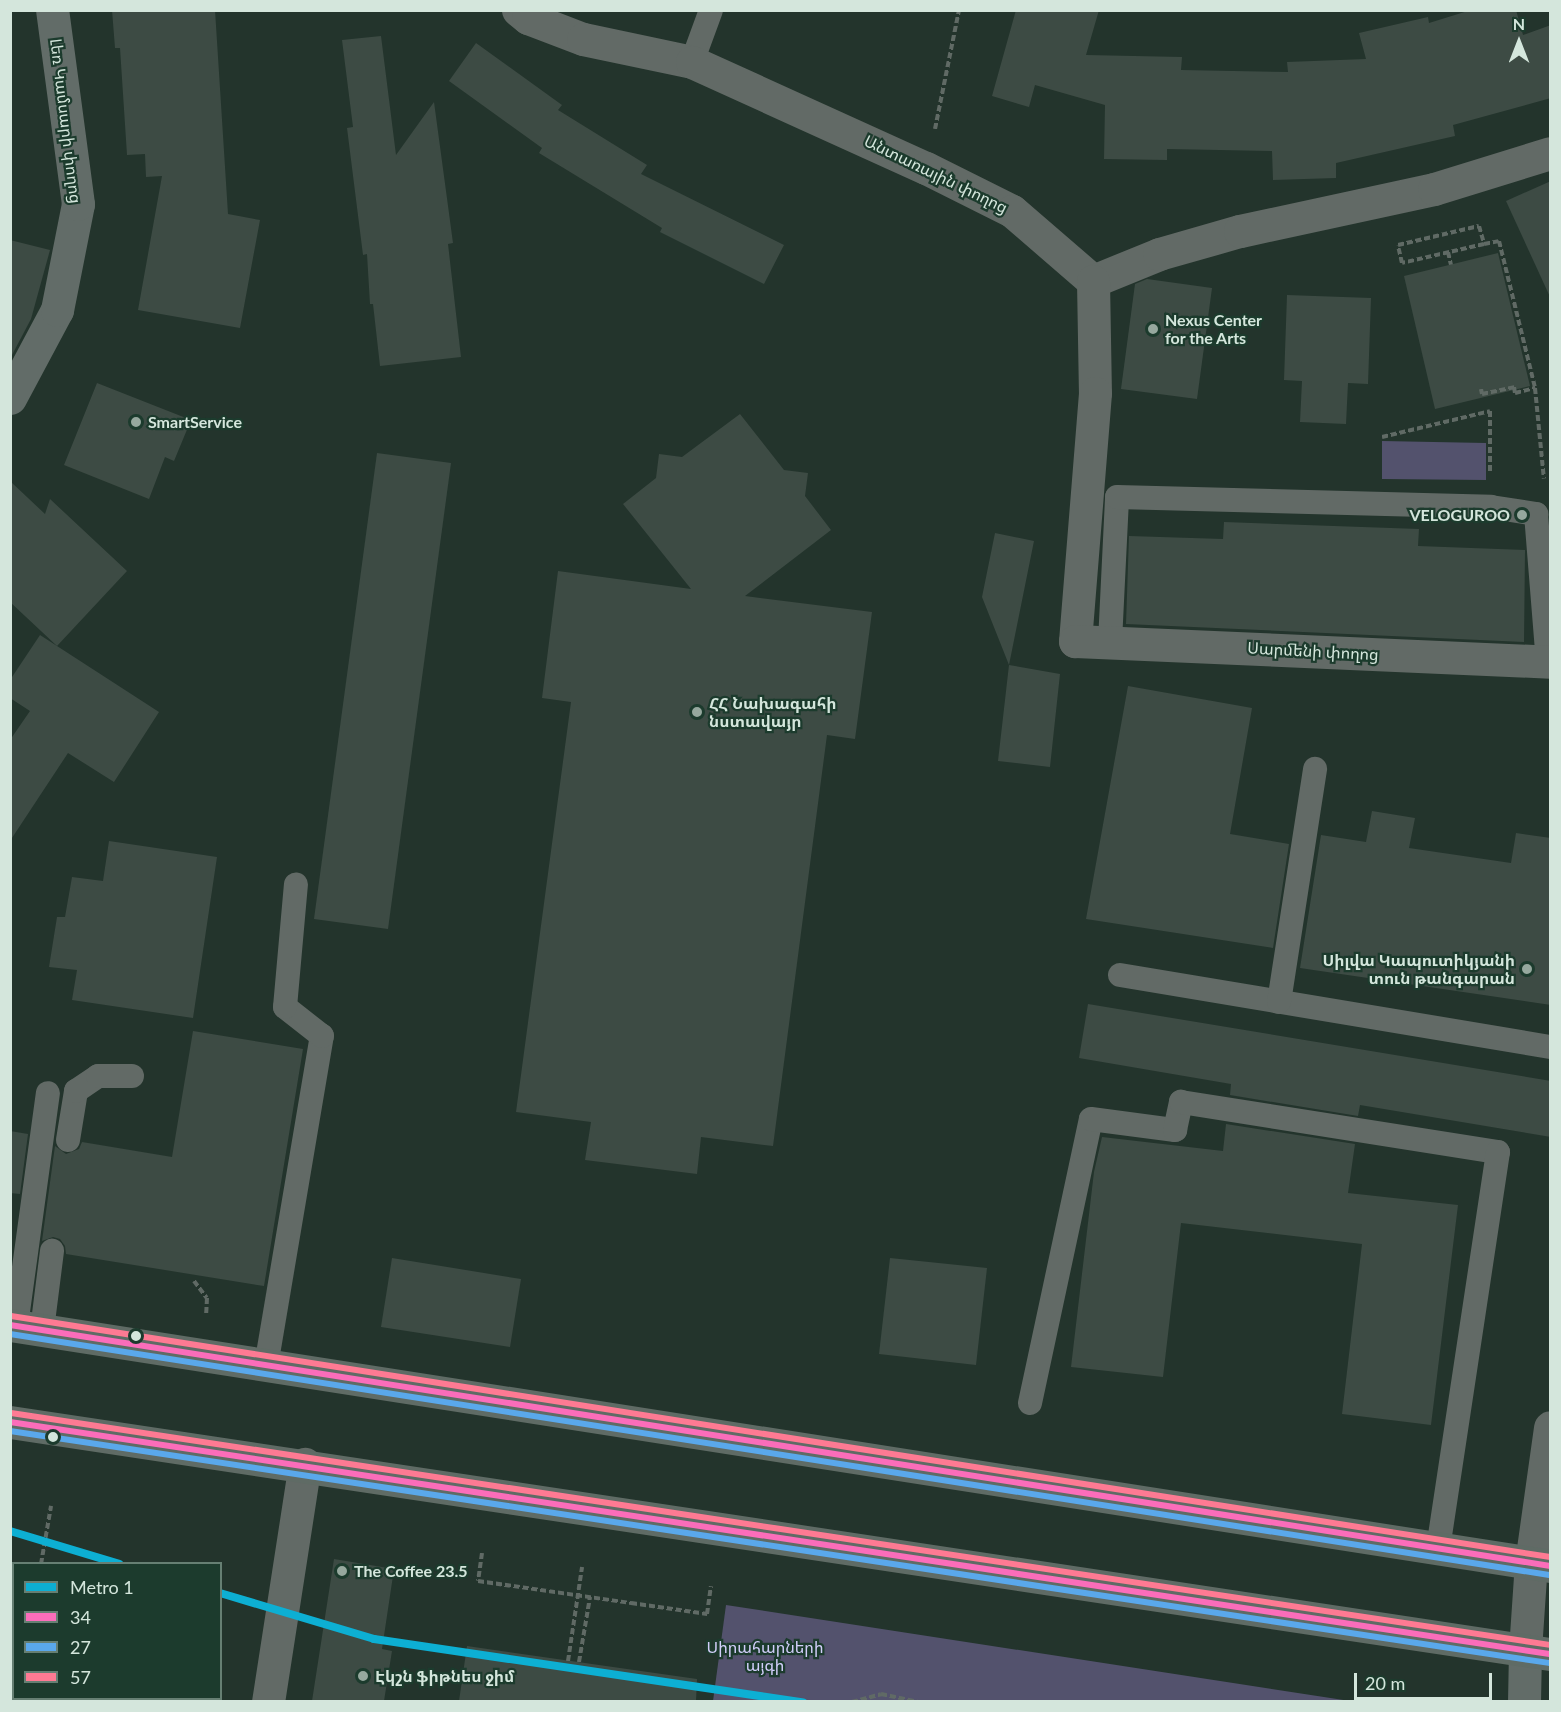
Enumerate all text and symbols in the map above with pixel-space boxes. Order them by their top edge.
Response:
north arrow [1489,12,1549,72]
text: N [1513,14,1525,33]
street label: Լեռ Կամսարի փողոց [46,37,86,205]
street label: Անտառային փողոց [861,131,1011,217]
place label: Nexus Center for the Arts [1165,310,1262,348]
marker: Nexus Center for the Arts [1146,322,1160,336]
place label: SmartService [148,412,242,432]
marker: SmartService [129,415,143,429]
place label: VELOGUROO [1409,505,1510,525]
marker: VELOGUROO [1515,508,1529,522]
street label: Սարմենի փողոց [1247,638,1379,664]
place label: ՀՀ Նախագահի նստավայր [709,693,837,731]
marker: ՀՀ Նախագահի նստավայր [690,705,704,719]
place label: Սիլվա Կապուտիկյանի տուն թանգարան [1322,950,1515,988]
marker: Սիլվա Կապուտիկյանի տուն թանգարան [1520,962,1534,976]
unlabelled marker [130,1330,142,1342]
unlabelled marker [47,1431,59,1443]
place label: The Coffee 23.5 [354,1561,468,1581]
legend [12,1562,222,1700]
marker: The Coffee 23.5 [335,1564,349,1578]
text: Metro 1 [70,1576,134,1598]
text: 34 [70,1606,91,1628]
text: 27 [70,1636,91,1658]
park label: Սիրահարների այգի [707,1637,823,1675]
scale bar [1357,1661,1495,1699]
text: 57 [70,1666,91,1688]
place label: Էկշն ֆիթնես ջիմ [375,1666,514,1686]
marker: Էկշն ֆիթնես ջիմ [356,1669,370,1683]
text: 20 m [1365,1672,1405,1694]

